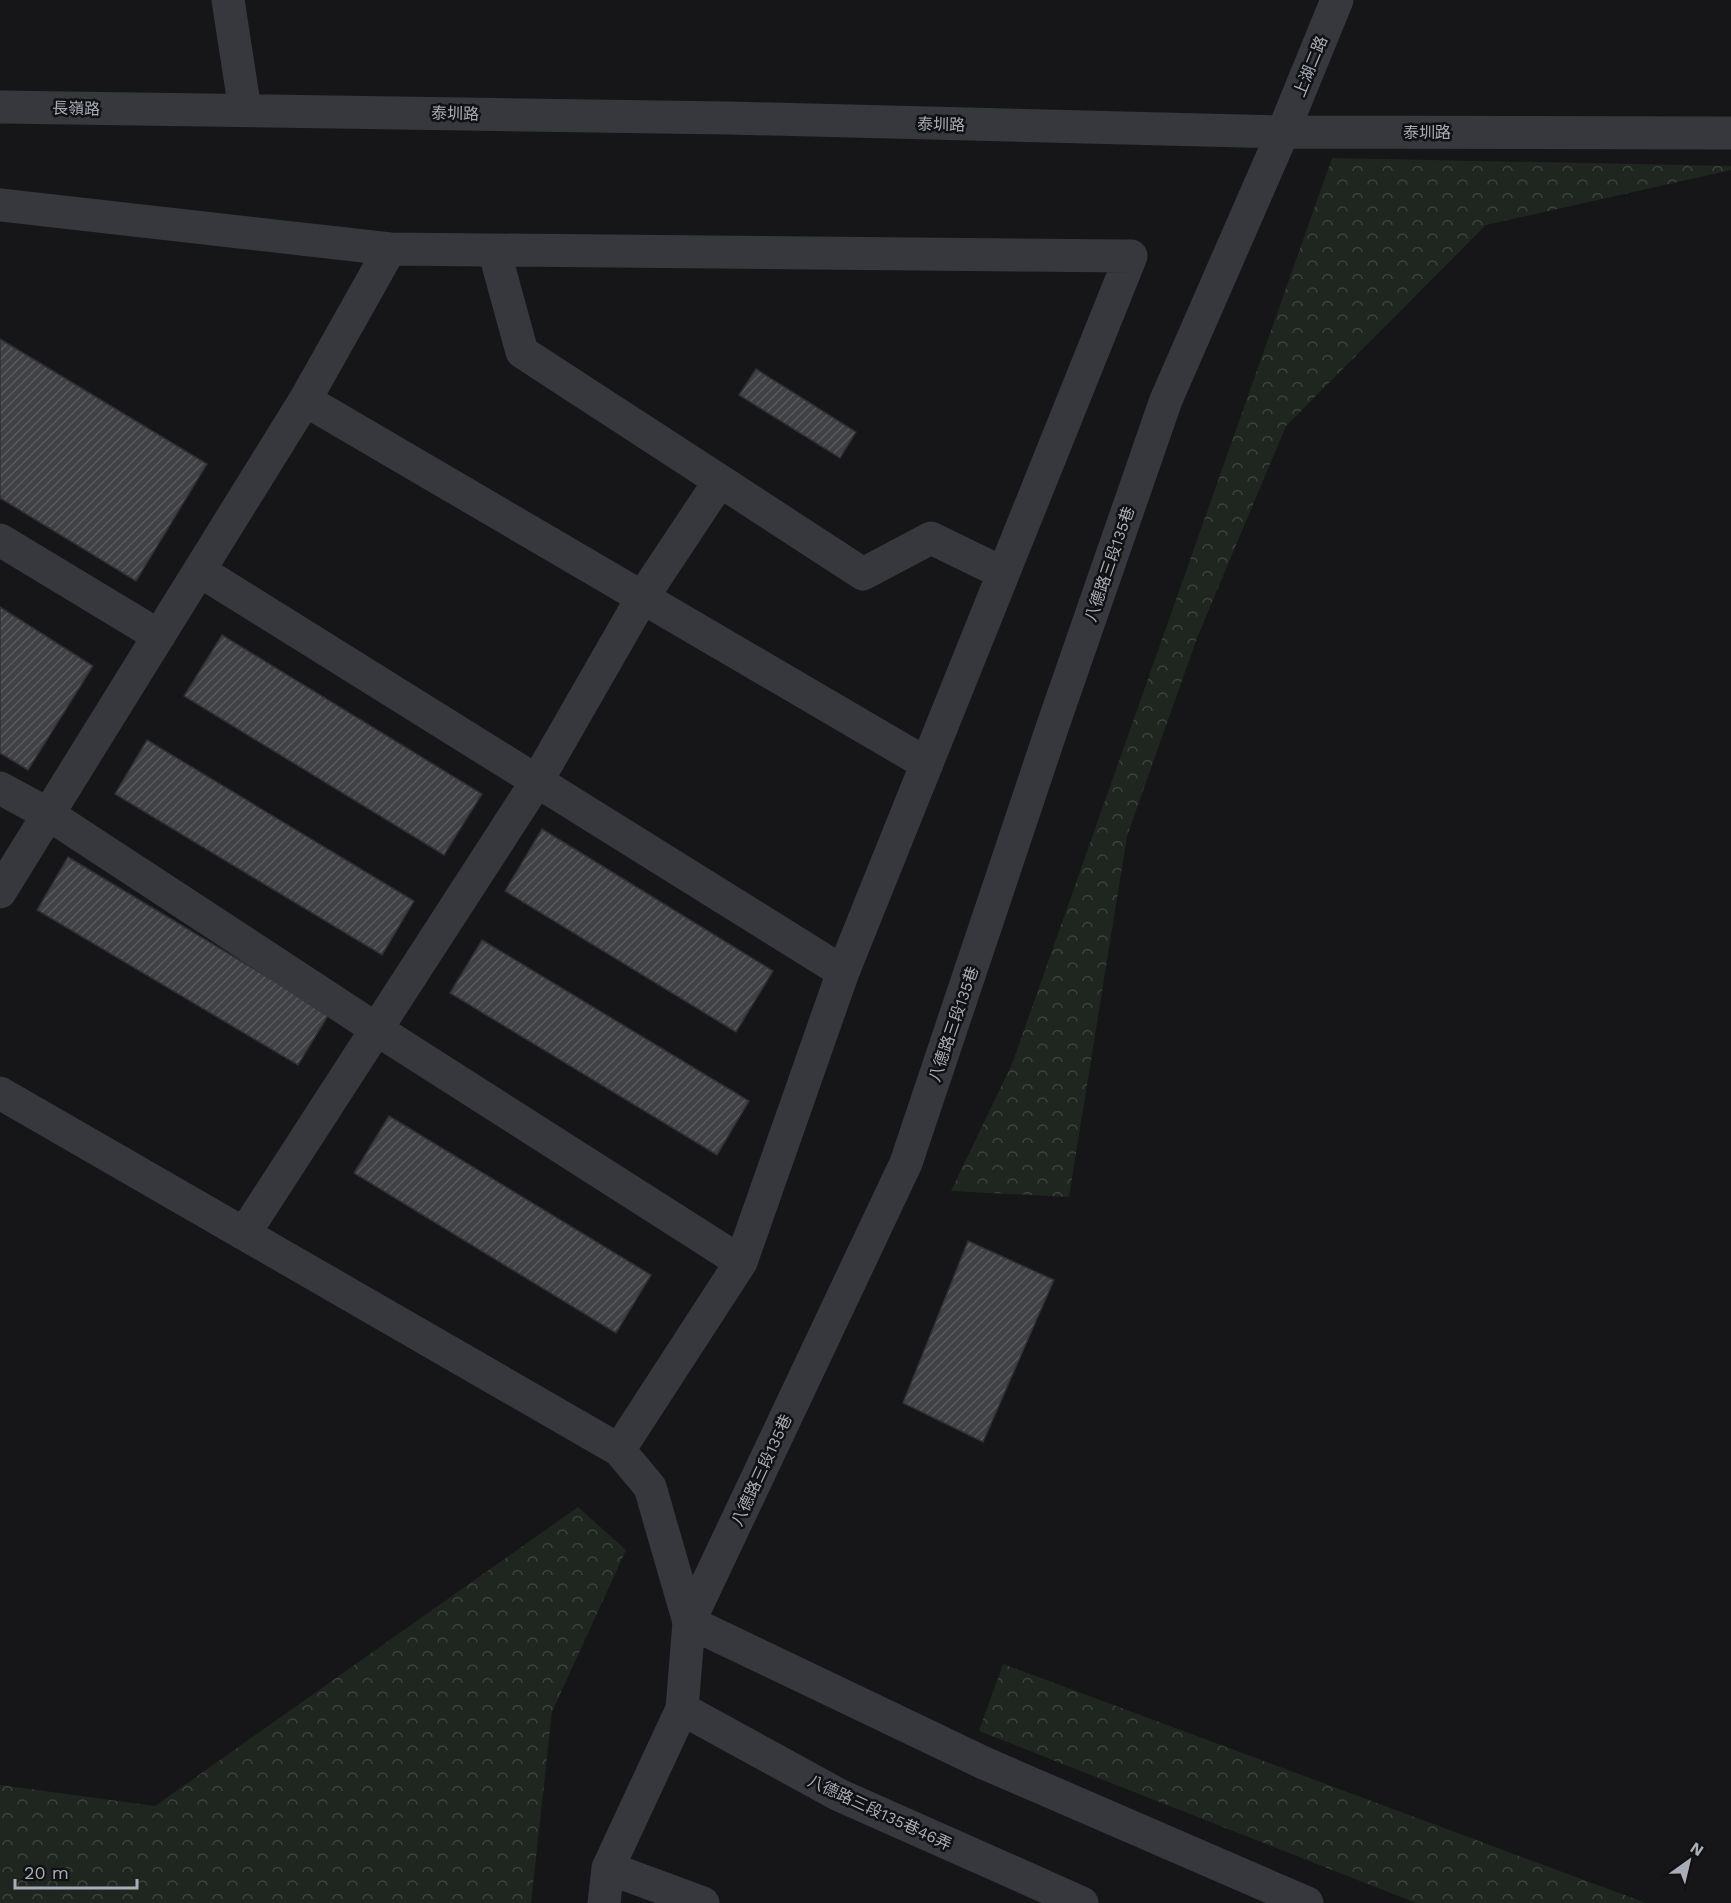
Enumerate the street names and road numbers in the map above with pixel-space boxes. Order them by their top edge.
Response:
street label: 上湖二路 [1290,33,1331,99]
street label: 長嶺路 [52,99,100,118]
street label: 泰圳路 [431,104,479,123]
street label: 泰圳路 [917,115,965,134]
street label: 泰圳路 [1403,123,1451,142]
street label: 八德路三段135巷 [1081,504,1138,624]
street label: 八德路三段135巷 [925,964,982,1084]
street label: 八德路三段135巷 [727,1411,796,1529]
street label: 八德路三段135巷46弄 [805,1771,955,1854]

